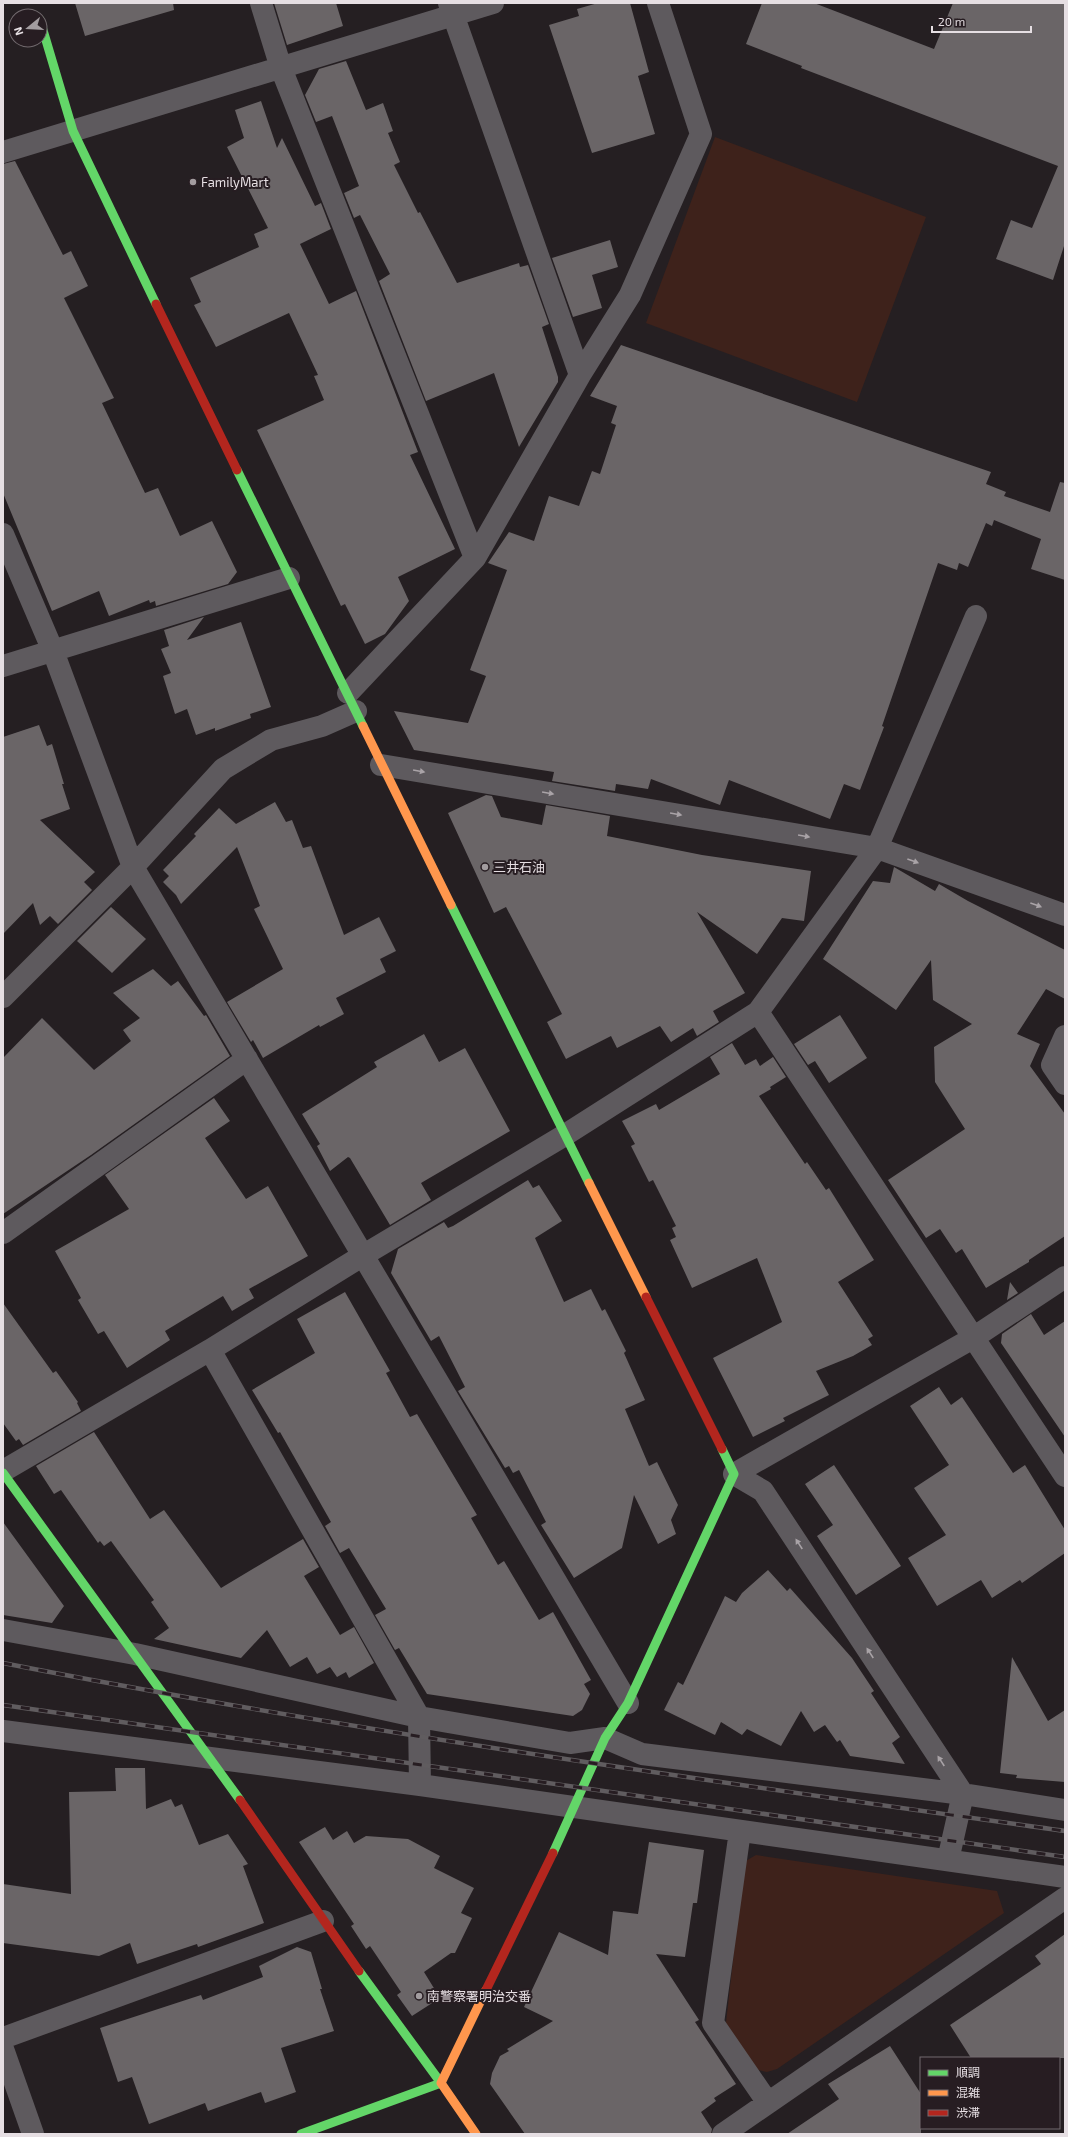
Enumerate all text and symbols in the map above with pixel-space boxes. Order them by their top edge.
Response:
north arrow [8,8,48,48]
scale bar [932,8,1031,34]
text: 20 m [938,14,965,28]
text: N [11,25,25,37]
place label: FamilyMart [201,174,269,190]
marker: FamilyMart [188,177,198,187]
one-way arrow [413,769,425,775]
one-way arrow [541,790,554,796]
one-way arrow [670,812,682,818]
one-way arrow [798,833,810,839]
one-way arrow [908,858,920,864]
place label: 三井石油 [493,859,545,875]
marker: 三井石油 [480,862,490,872]
one-way arrow [1030,902,1042,908]
one-way arrow [795,1538,802,1550]
one-way arrow [866,1648,874,1658]
one-way arrow [938,1755,945,1767]
place label: 南警察署明治交番 [427,1988,531,2004]
marker: 南警察署明治交番 [414,1991,424,2001]
legend [920,2057,1060,2129]
text: 順調 [956,2065,980,2079]
text: 混雑 [956,2085,980,2099]
text: 渋滞 [956,2105,980,2119]

